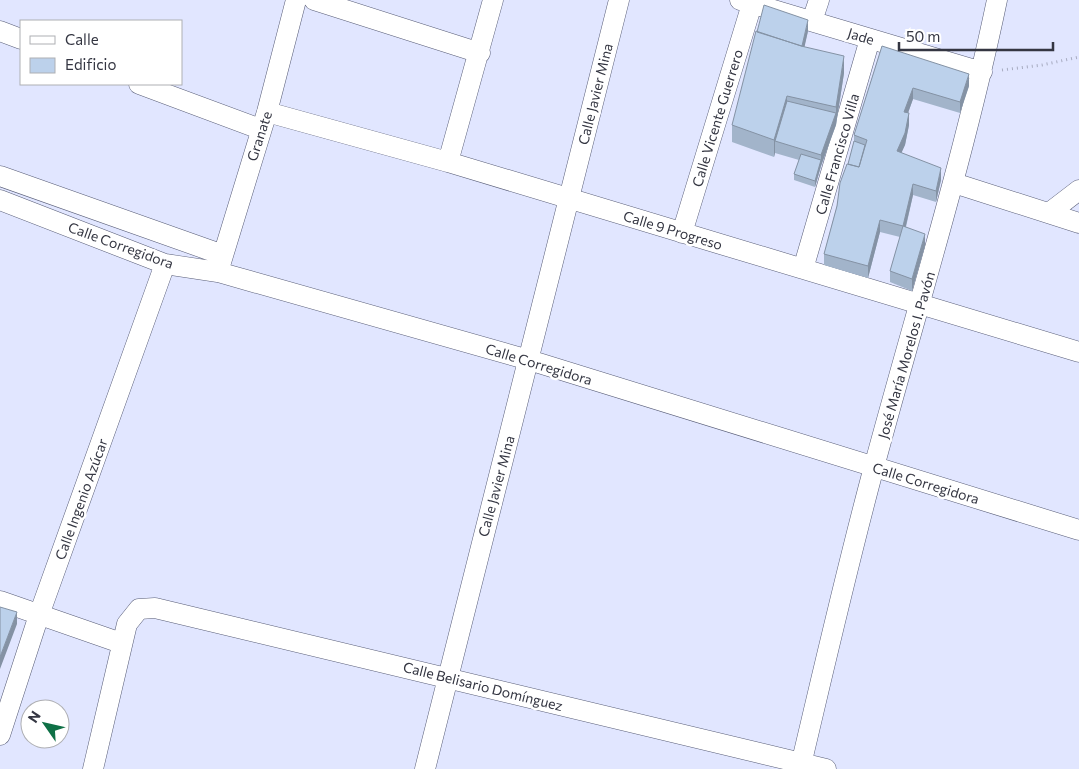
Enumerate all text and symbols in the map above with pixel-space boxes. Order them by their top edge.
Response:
legend [20,20,182,85]
scale bar [899,20,1053,52]
street label: Jade [846,24,876,48]
text: 50 m [906,27,940,45]
text: Calle [65,30,99,48]
street label: Calle Javier Mina [574,41,616,147]
street label: Calle Vicente Guerrero [688,47,746,189]
text: Edificio [65,55,116,73]
street label: Calle Francisco Villa [812,91,862,217]
street label: Granate [243,109,275,163]
street label: Calle 9 Progreso [621,207,725,253]
street label: Calle Corregidora [66,218,176,272]
street label: José María Morelos I. Pavón [874,270,938,440]
street label: Calle Corregidora [484,340,594,388]
street label: Calle Javier Mina [474,434,518,538]
street label: Calle Ingenio Azúcar [51,436,111,562]
street label: Calle Corregidora [871,459,981,507]
street label: Calle Belisario Domínguez [401,658,565,714]
north arrow [20,699,70,749]
text: N [24,707,44,726]

